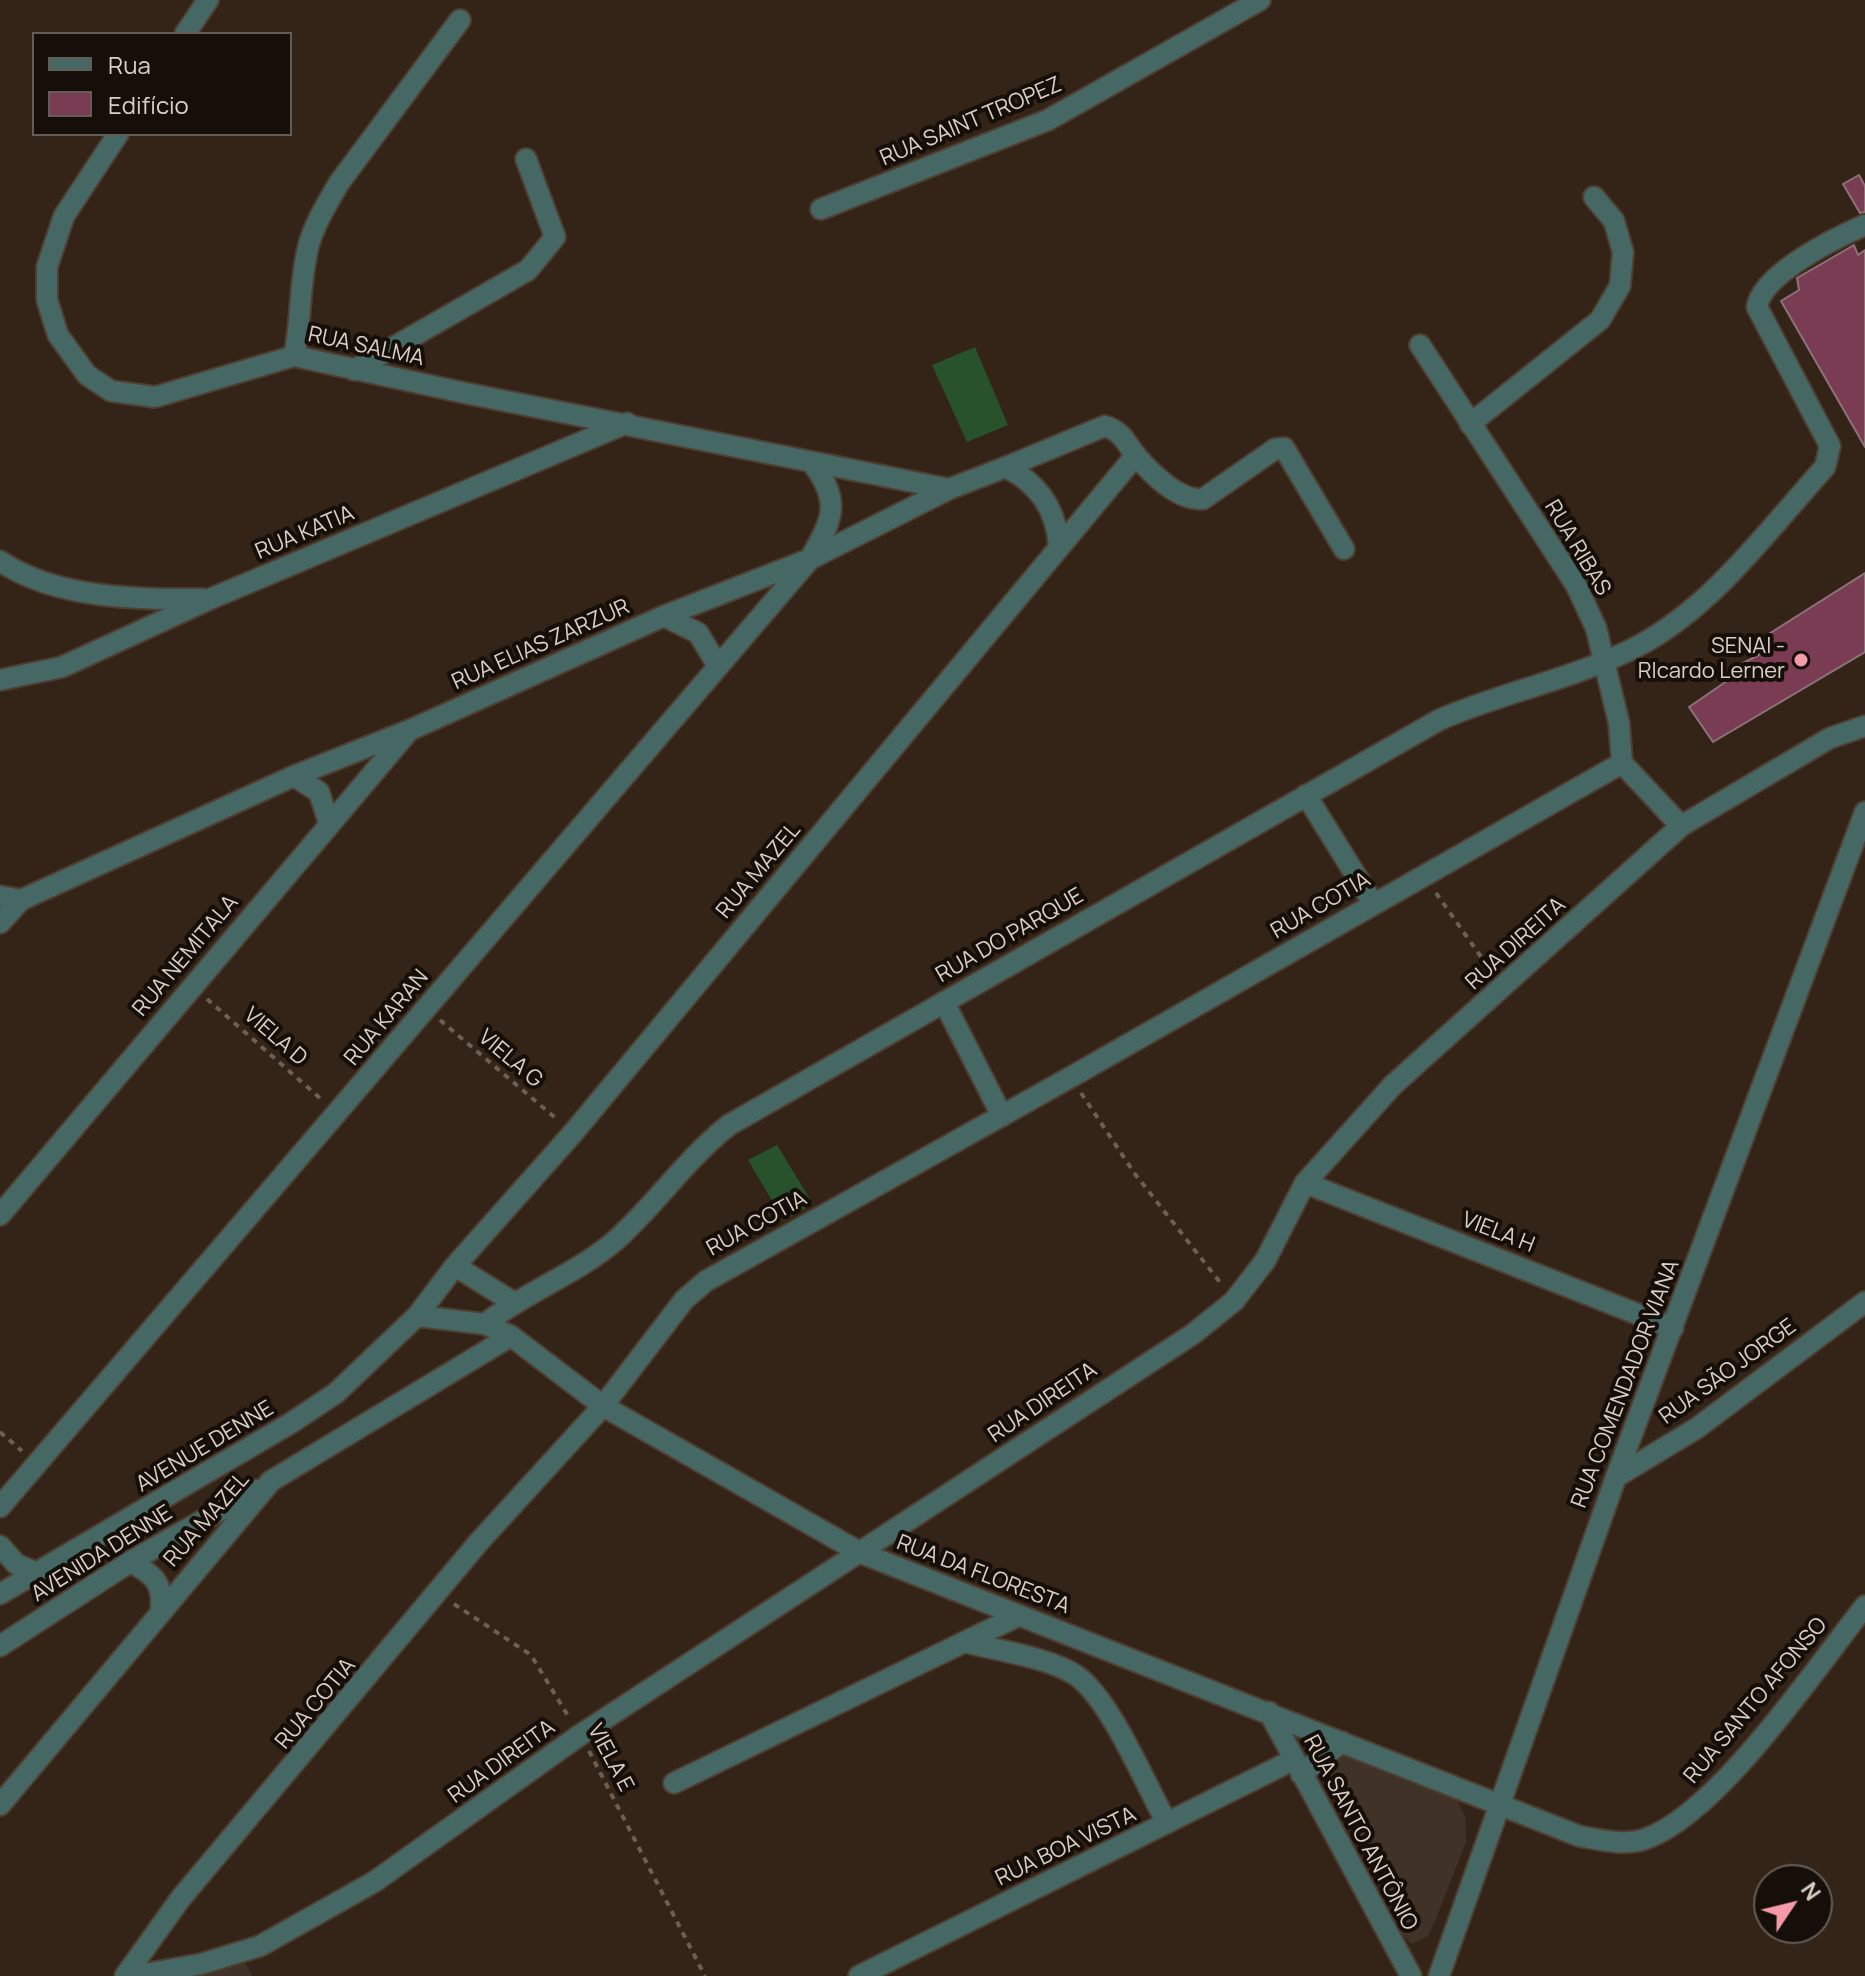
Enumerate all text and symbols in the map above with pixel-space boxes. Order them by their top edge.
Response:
legend [32,32,292,136]
text: Rua [108,48,151,81]
street label: RUA SAINT TROPEZ [876,72,1066,172]
text: Edifício [108,88,189,121]
street label: RUA SALMA [305,322,427,372]
street label: RUA RIBAS [1538,496,1616,600]
street label: RUA KATIA [252,500,358,566]
street label: RUA ELIAS ZARZUR [448,594,634,696]
place label: SENAI - RIcardo Lerner [1638,634,1785,686]
marker: SENAI - RIcardo Lerner [1792,651,1810,669]
street label: RUA MAZEL [711,818,807,924]
street label: RUA COTIA [1267,867,1375,945]
street label: RUA DO PARQUE [932,883,1088,989]
street label: RUA NEMITALA [128,890,244,1022]
street label: RUA DIREITA [1461,892,1571,996]
street label: RUA KARAN [339,965,435,1071]
street label: VIELA D [238,1002,312,1072]
street label: VIELA G [472,1024,548,1094]
street label: RUA COTIA [702,1186,812,1262]
street label: VIELA H [1458,1207,1538,1259]
street label: RUA COMENDADOR VIANA [1566,1256,1686,1512]
street label: RUA SÃO JORGE [1655,1314,1801,1430]
street label: RUA DIREITA [984,1357,1102,1449]
street label: AVENUE DENNE [132,1396,278,1498]
street label: RUA MAZEL [159,1467,255,1573]
street label: AVENIDA DENNE [27,1500,177,1608]
street label: RUA DA FLORESTA [893,1530,1073,1620]
street label: RUA SANTO AFONSO [1679,1613,1833,1789]
street label: RUA COTIA [270,1653,362,1755]
street label: RUA DIREITA [444,1715,560,1809]
street label: VIELA E [581,1720,639,1796]
street label: RUA SANTO ANTÔNIO [1297,1731,1423,1935]
street label: RUA BOA VISTA [992,1802,1140,1892]
north arrow [1753,1864,1833,1944]
text: N [1794,1876,1828,1906]

